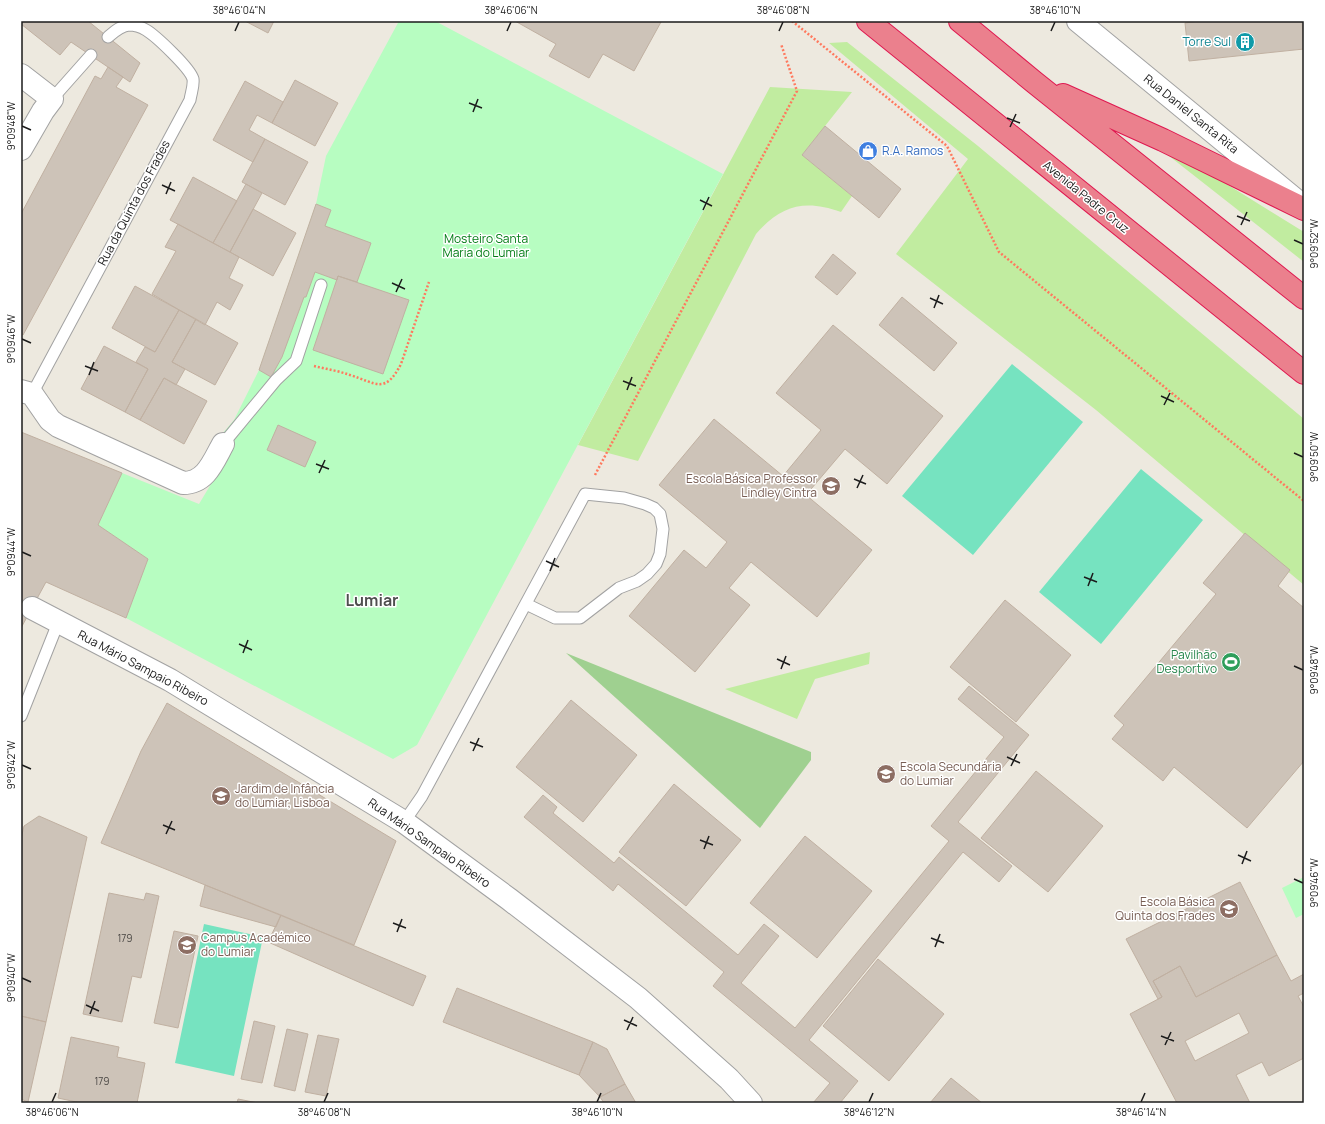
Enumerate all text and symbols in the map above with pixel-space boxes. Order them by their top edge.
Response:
text: 38°46'04"N [213,3,265,17]
text: 38°46'06"N [484,3,538,17]
text: 38°46'08"N [757,3,810,17]
text: 38°46'10"N [1030,3,1081,17]
building icon: Torre Sul [1234,31,1256,53]
place label: Torre Sul [1182,33,1231,50]
street label: Rua Daniel Santa Rita [1140,70,1242,157]
text: 9°09'48"W [4,101,18,150]
street label: Rua da Quinta dos Frades [93,137,174,268]
shop icon: R.A. Ramos [857,140,879,162]
place label: R.A. Ramos [882,142,943,159]
street label: Avenida Padre Cruz [1040,156,1133,237]
text: 9°09'52"W [1307,219,1321,269]
park label: Mosteiro Santa Maria do Lumiar [443,230,530,261]
text: 9°09'46"W [4,314,18,364]
text: 9°09'50"W [1307,431,1321,482]
place label: Escola Básica Professor Lindley Cintra [686,470,818,501]
school or university icon: Escola Básica Professor Lindley Cintra [820,475,842,497]
text: 9°09'44"W [4,527,18,576]
district label: Lumiar [345,589,399,611]
street label: Rua Mário Sampaio Ribeiro [75,626,212,709]
text: 9°09'48"W [1307,645,1321,694]
place label: Pavilhão Desportivo [1157,646,1217,677]
sports icon: Pavilhão Desportivo [1220,651,1242,673]
text: 9°09'42"W [4,740,18,789]
place label: Escola Secundária do Lumiar [900,758,1001,789]
school or university icon: Escola Secundária do Lumiar [875,763,897,785]
place label: Jardim de Infância do Lumiar, Lisboa [235,780,334,811]
school or university icon: Jardim de Infância do Lumiar, Lisboa [210,785,232,807]
street label: Rua Mário Sampaio Ribeiro [365,794,494,891]
text: 9°09'46"W [1307,858,1321,908]
place label: Escola Básica Quinta dos Frades [1115,893,1215,924]
school or university icon: Escola Básica Quinta dos Frades [1218,898,1240,920]
place label: Campus Académico do Lumiar [201,929,311,960]
house number: 179 [117,931,133,945]
school or university icon: Campus Académico do Lumiar [176,934,198,956]
text: 9°09'40"W [4,953,18,1003]
house number: 179 [94,1074,110,1088]
text: 38°46'06"N [25,1105,79,1119]
text: 38°46'08"N [298,1105,351,1119]
text: 38°46'10"N [572,1105,623,1119]
text: 38°46'12"N [844,1105,894,1119]
text: 38°46'14"N [1116,1105,1166,1119]

